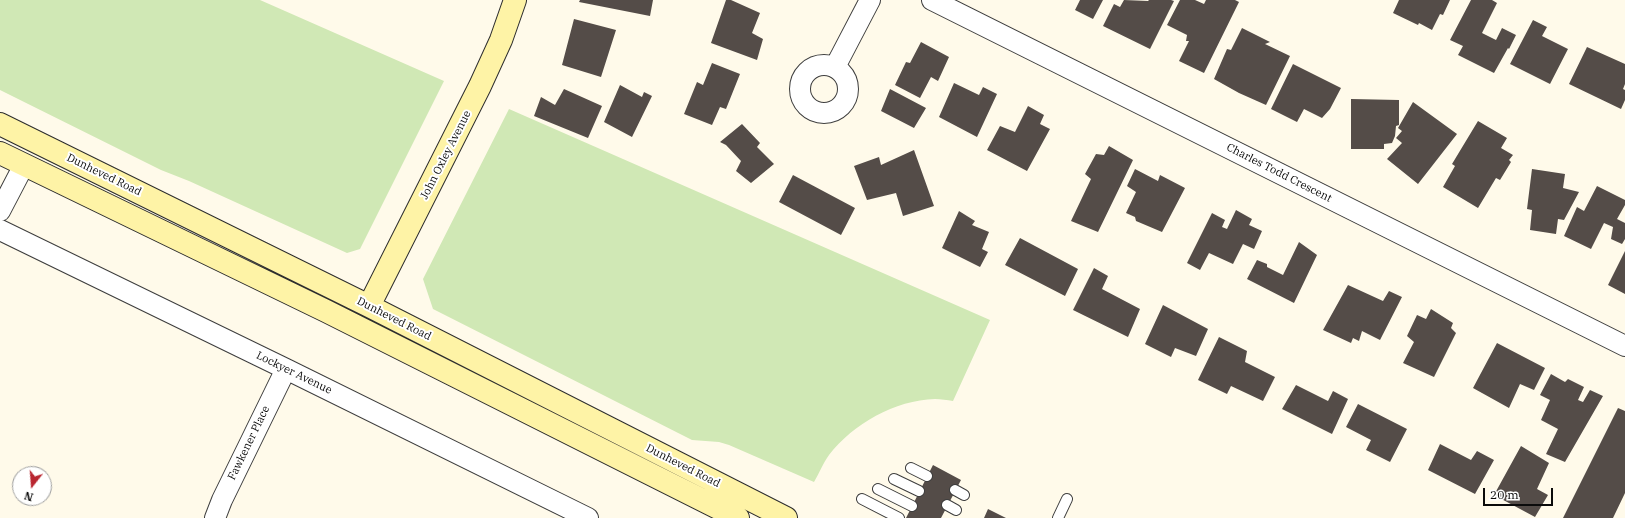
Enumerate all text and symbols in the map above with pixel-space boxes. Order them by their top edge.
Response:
street label: John Oxley Avenue [418,108,474,202]
street label: Charles Todd Crescent [1224,141,1334,205]
street label: Dunheved Road [64,151,144,199]
street label: Dunheved Road [355,295,433,343]
street label: Lockyer Avenue [254,349,334,397]
street label: Fawkener Place [225,404,273,482]
street label: Dunheved Road [644,442,722,490]
north arrow [12,466,52,506]
scale bar [1485,480,1555,506]
text: 20 m [1490,487,1519,502]
text: N [23,489,35,504]

